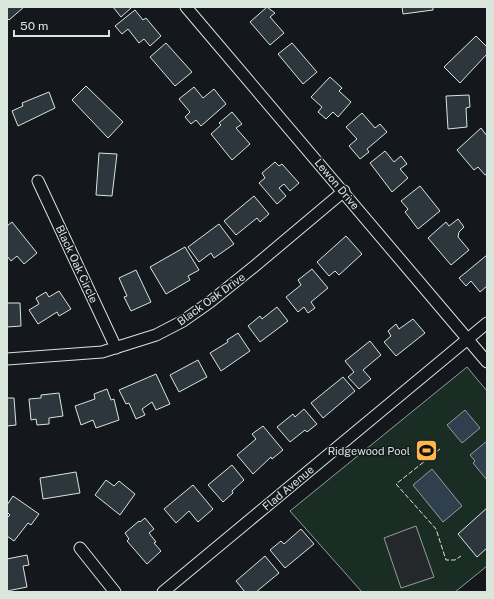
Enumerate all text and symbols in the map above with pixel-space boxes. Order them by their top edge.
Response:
scale bar [14,12,109,38]
text: 50 m [20,19,48,33]
street label: Lewon Drive [312,156,362,212]
street label: Black Oak Circle [54,223,100,305]
street label: Black Oak Drive [175,270,247,328]
sports icon: Ridgewood Pool [413,438,439,464]
place label: Ridgewood Pool [328,445,410,457]
street label: Flad Avenue [260,463,316,513]

